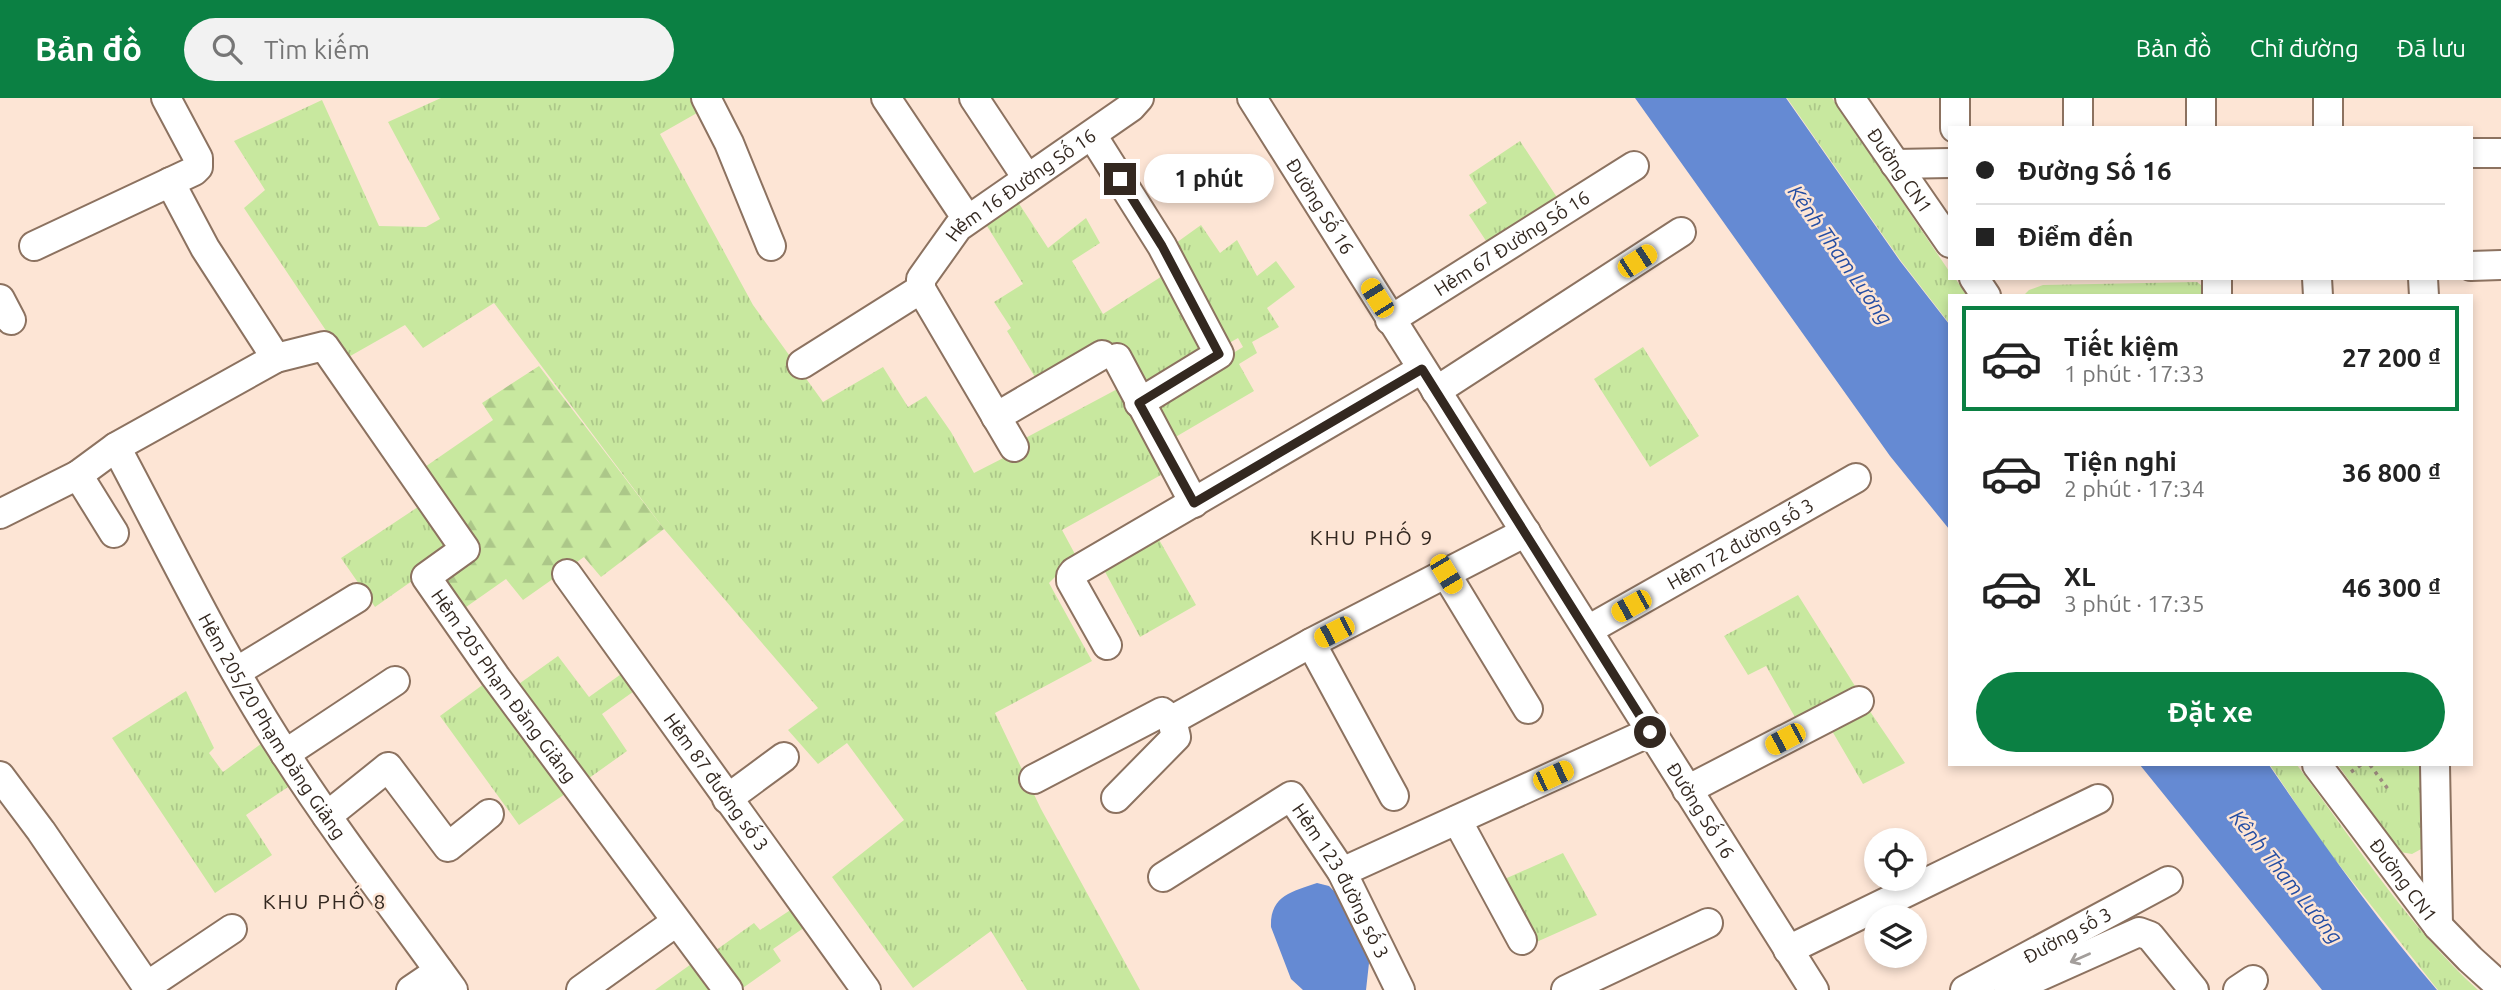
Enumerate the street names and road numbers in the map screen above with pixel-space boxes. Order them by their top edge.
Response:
street label: Hẻm 16 Đường Số 16 [941,124,1100,245]
street label: Đường CN1 [1863,124,1937,217]
street label: Đường Số 16 [1282,154,1359,258]
street label: Hẻm 67 Đường Số 16 [1430,186,1594,300]
street label: Hẻm 72 đường số 3 [1663,494,1817,594]
street label: Hẻm 205 Phạm Đăng Giảng [427,585,581,787]
street label: Hẻm 205/20 Phạm Đăng Giảng [194,609,350,843]
street label: Hẻm 87 đường số 3 [659,709,773,855]
street label: Đường Số 16 [1662,758,1739,862]
street label: Hẻm 123 đường số 3 [1288,799,1394,962]
street label: Đường CN1 [2365,834,2442,926]
street label: Đường số 3 [2019,903,2115,968]

